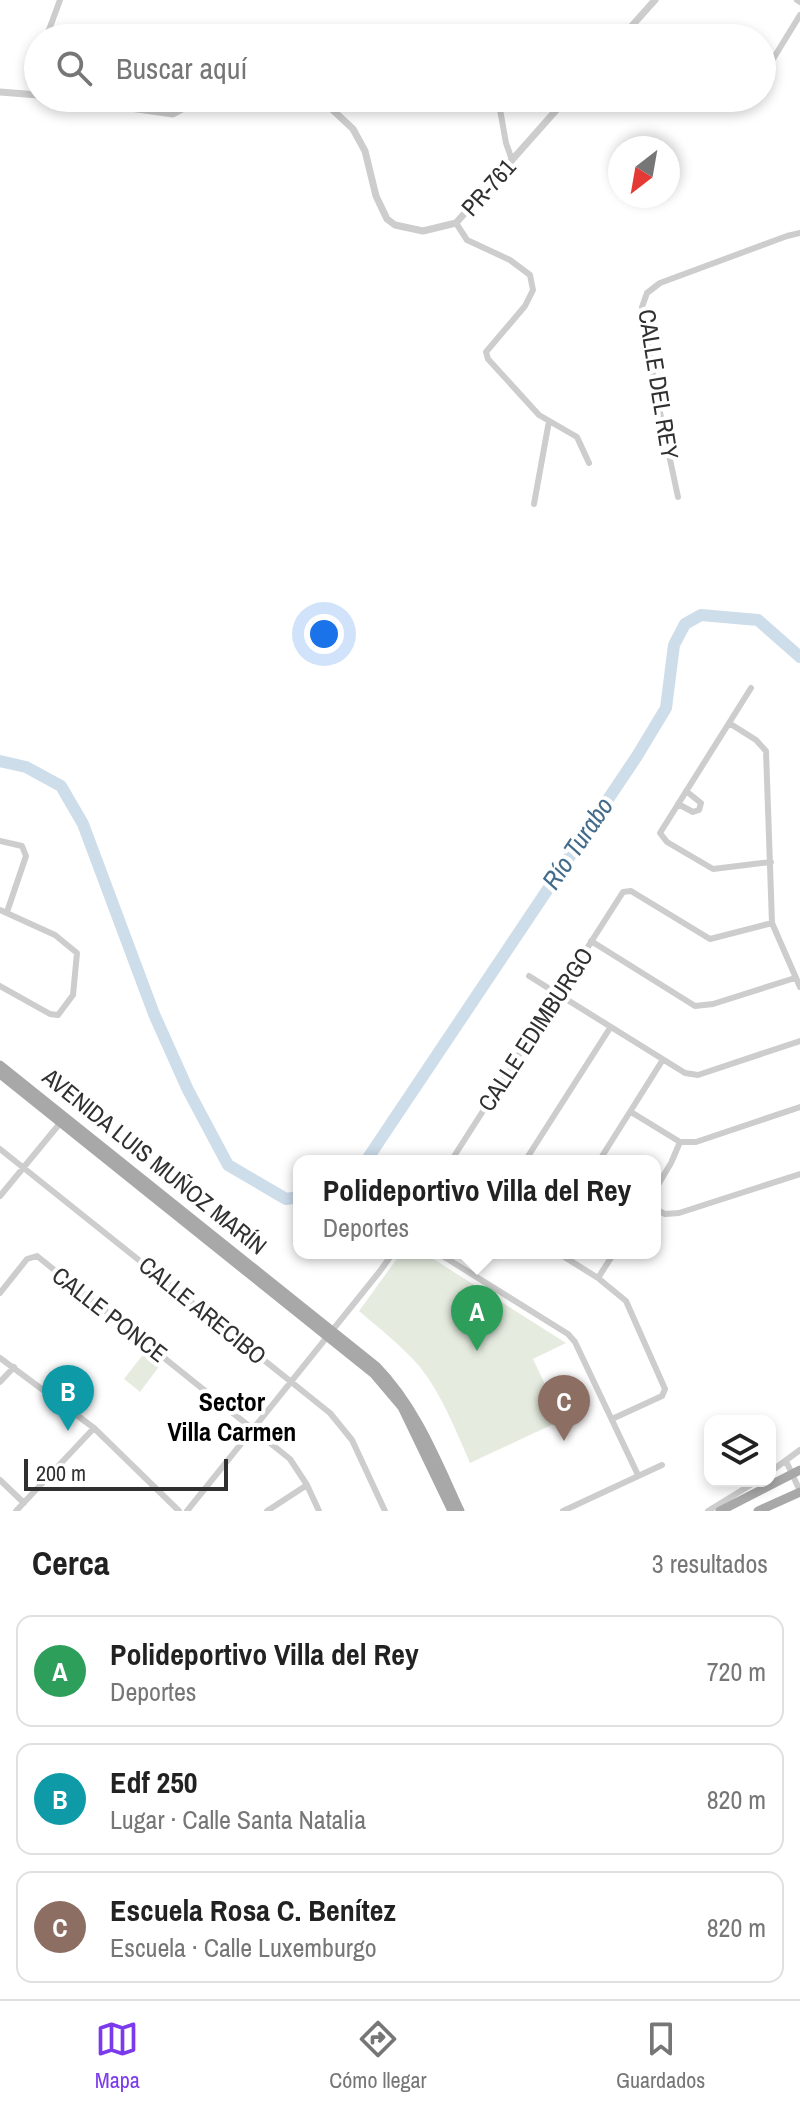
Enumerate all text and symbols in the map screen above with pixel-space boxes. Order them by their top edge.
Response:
search box [24,24,776,112]
icon: search [52,46,96,90]
text: Buscar aquí [116,48,247,88]
north arrow [608,136,680,208]
street label: PR-761 [454,151,522,223]
street label: CALLE DEL REY [631,307,687,461]
your location [304,614,344,654]
water label: Río Turabo [533,790,621,896]
street label: CALLE EDIMBURGO [470,941,600,1117]
street label: AVENIDA LUIS MUÑOZ MARÍN [36,1060,274,1261]
popup [293,1155,661,1259]
text: Polideportivo Villa del Rey [323,1170,631,1210]
text: Deportes [323,1210,409,1245]
street label: CALLE ARECIBO [133,1249,273,1371]
street label: CALLE PONCE [46,1259,174,1369]
pin: A [451,1285,503,1351]
pin: B [42,1365,94,1431]
pin: C [538,1375,590,1441]
district label: Sector Villa Carmen [168,1384,296,1449]
map controls [704,1415,776,1487]
button: layers [704,1415,776,1487]
scale bar [24,1455,228,1491]
text: 200 m [36,1458,86,1488]
text: Cerca [32,1540,110,1586]
text: 3 resultados [652,1546,768,1581]
text: Polideportivo Villa del Rey [110,1634,419,1674]
text: A [52,1654,68,1689]
text: 720 m [707,1654,766,1689]
text: Deportes [110,1674,197,1709]
text: Edf 250 [110,1762,198,1802]
text: B [52,1782,68,1817]
text: 820 m [707,1782,766,1817]
text: Lugar · Calle Santa Natalia [110,1802,366,1837]
text: Escuela Rosa C. Benítez [110,1890,396,1930]
text: C [52,1910,68,1945]
text: 820 m [707,1910,766,1945]
text: Escuela · Calle Luxemburgo [110,1930,377,1965]
tab: Mapa [95,2017,140,2095]
tab: Cómo llegar [329,2017,427,2095]
tab: Guardados [616,2017,705,2095]

